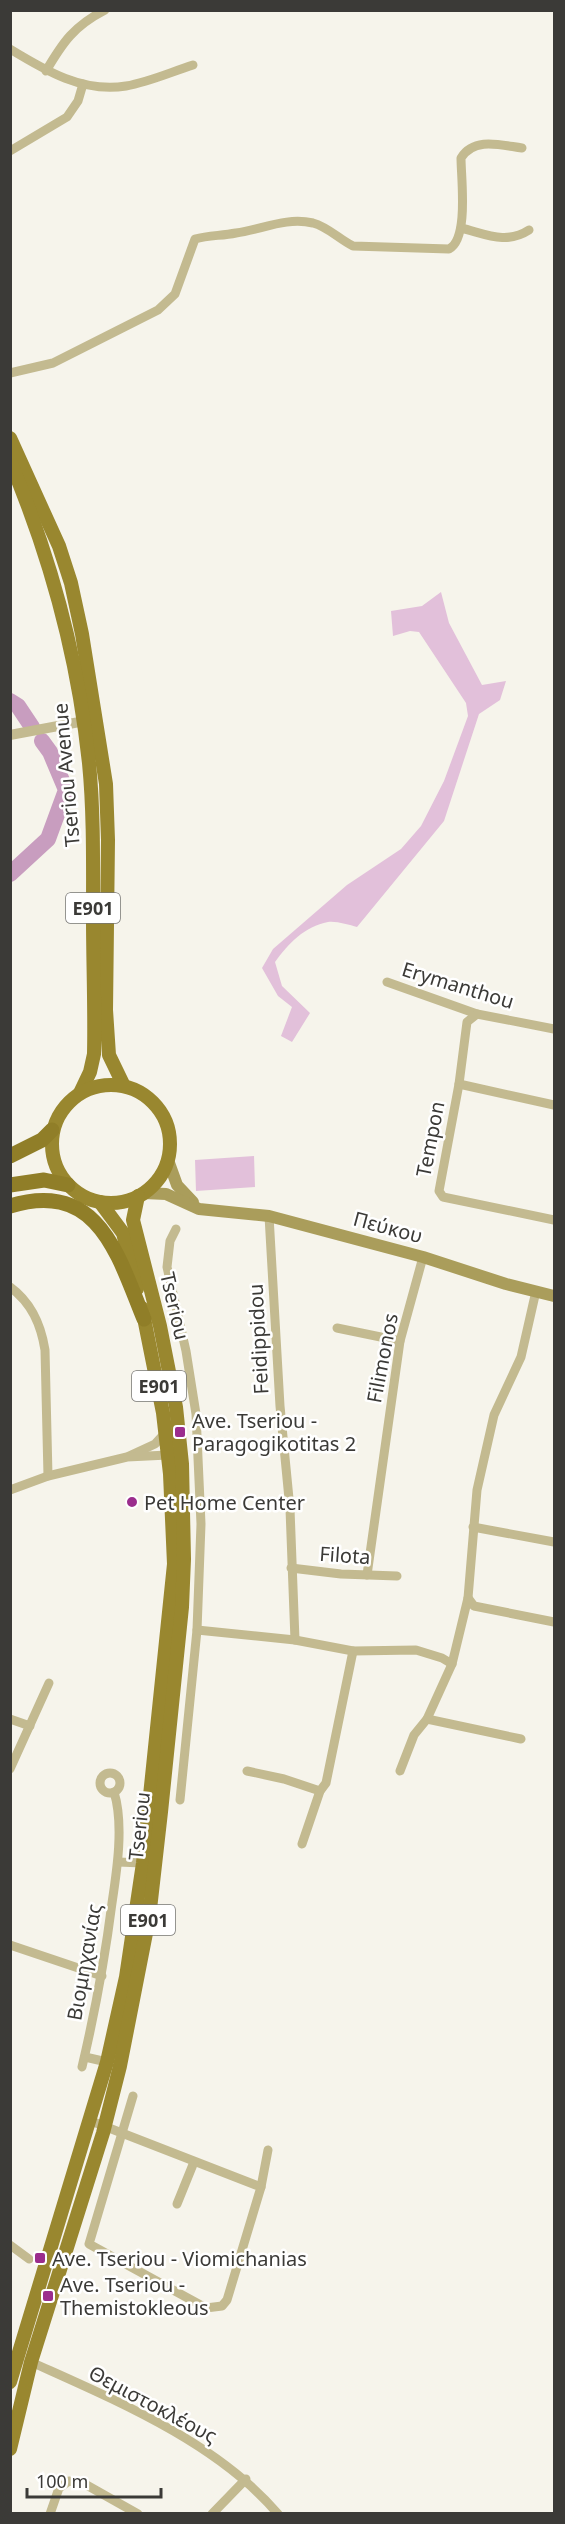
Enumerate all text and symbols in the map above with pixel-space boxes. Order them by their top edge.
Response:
street label: Tseriou Avenue [46,702,86,848]
road number: E901 [66,893,120,923]
street label: Erymanthou [399,955,517,1015]
street label: Tempon [409,1099,451,1179]
street label: Πεύκου [350,1205,426,1249]
street label: Tseriou [154,1270,196,1342]
street label: Feidippidou [242,1283,274,1395]
street label: Filimonos [360,1311,404,1405]
road number: E901 [132,1371,186,1401]
place label: Ave. Tseriou - Paragogikotitas 2 [192,1407,356,1457]
marker: Ave. Tseriou - Paragogikotitas 2 [173,1425,187,1439]
place label: Pet Home Center [144,1489,305,1516]
marker: Pet Home Center [125,1495,139,1509]
street label: Filota [318,1540,372,1570]
street label: Tseriou [122,1790,156,1862]
street label: Βιομηχανίας [60,1901,108,2023]
road number: E901 [121,1905,175,1935]
place label: Ave. Tseriou - Viomichanias [52,2245,307,2272]
marker: Ave. Tseriou - Viomichanias [33,2251,47,2265]
place label: Ave. Tseriou - Themistokleous [60,2271,209,2321]
marker: Ave. Tseriou - Themistokleous [41,2289,55,2303]
street label: Θεμιστοκλέους [84,2359,222,2449]
scale bar [27,2461,160,2499]
text: 100 m [36,2469,88,2493]

